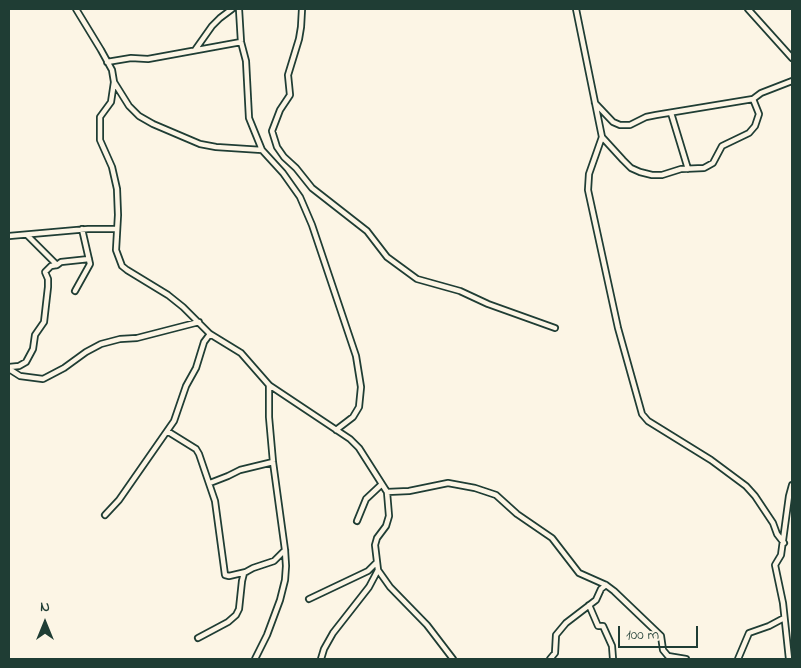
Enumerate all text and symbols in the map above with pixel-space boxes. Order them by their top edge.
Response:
text: N [40,597,50,618]
north arrow [20,598,70,648]
scale bar [621,616,701,648]
text: 100 m [626,624,659,646]

